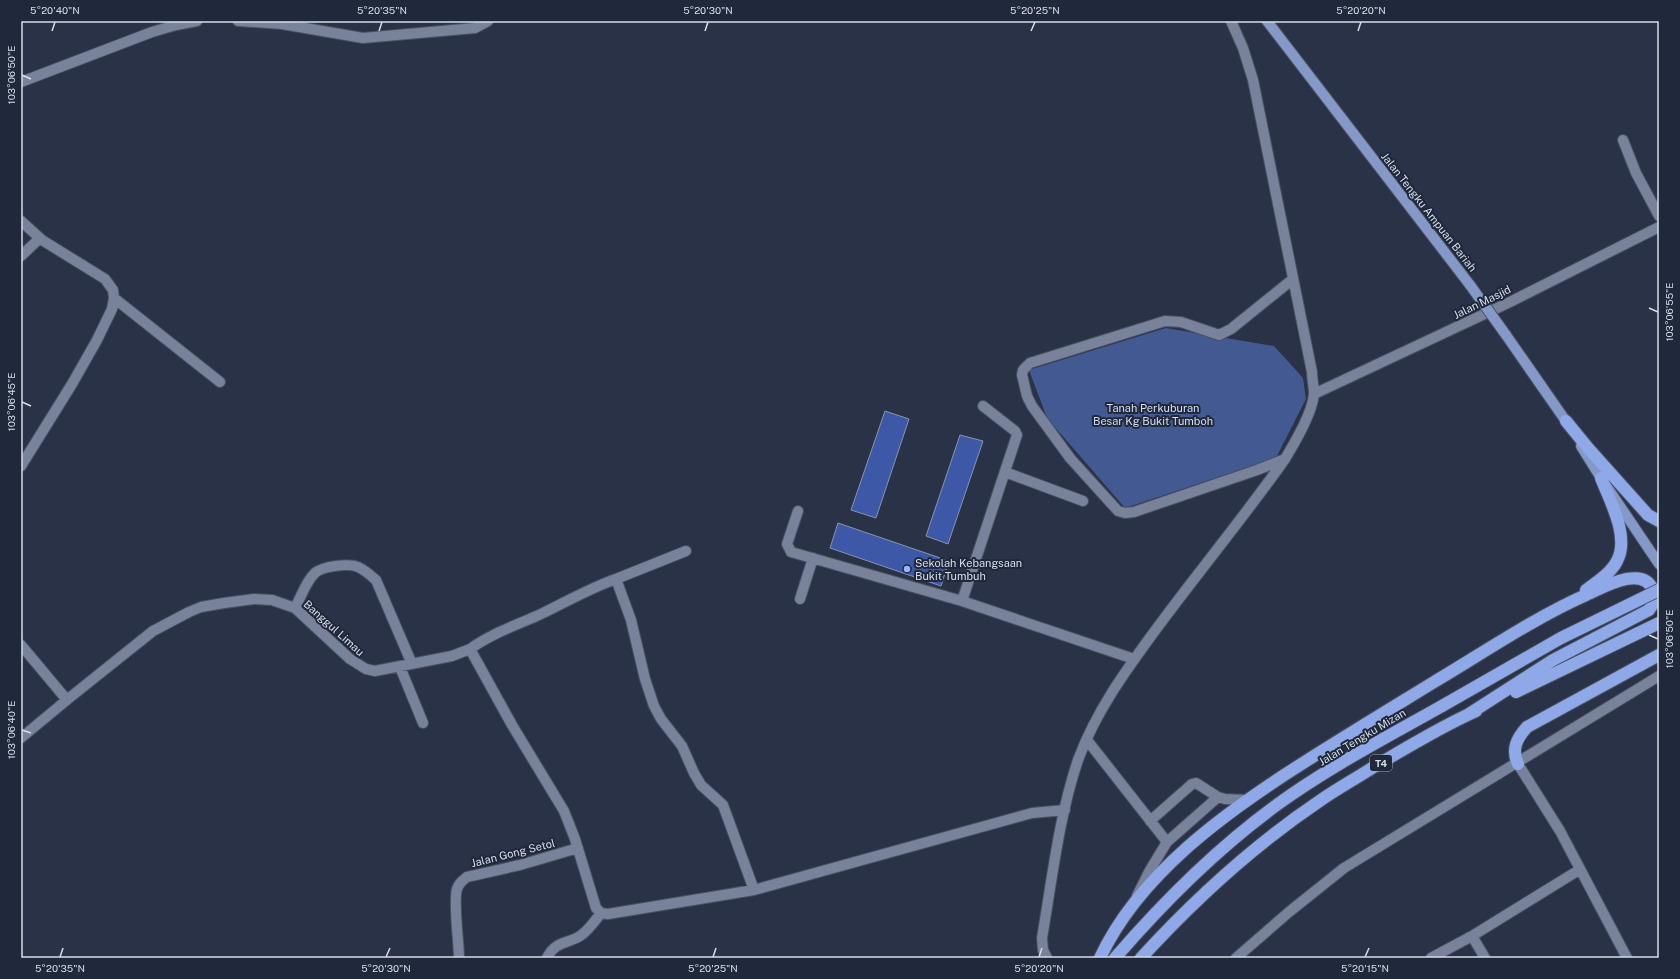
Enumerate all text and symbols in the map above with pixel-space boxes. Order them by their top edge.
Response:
text: 5°20'40"N [30,4,80,16]
text: 5°20'35"N [357,4,407,16]
text: 5°20'30"N [683,4,733,16]
text: 5°20'25"N [1010,4,1060,16]
text: 5°20'20"N [1336,4,1386,16]
text: 103°06'50"E [5,46,17,104]
street label: Jalan Tengku Ampuan Bariah [1379,150,1479,274]
text: 103°06'55"E [1663,282,1675,342]
street label: Jalan Masjid [1451,283,1513,321]
text: 103°06'45"E [5,373,17,431]
park label: Tanah Perkuburan Besar Kg Bukit Tumboh [1093,402,1213,427]
place label: Sekolah Kebangsaan Bukit Tumbuh [915,557,1022,582]
marker: Sekolah Kebangsaan Bukit Tumbuh [902,564,912,574]
street label: Banggul Limau [301,598,367,658]
text: 103°06'50"E [1663,610,1675,668]
text: 103°06'40"E [5,701,17,759]
street label: Jalan Tengku Mizan [1316,706,1408,768]
road number: T4 [1370,755,1392,771]
street label: Jalan Gong Setol [470,837,556,869]
text: 5°20'35"N [35,962,85,974]
text: 5°20'30"N [361,962,411,974]
text: 5°20'25"N [688,962,738,974]
text: 5°20'20"N [1014,962,1064,974]
text: 5°20'15"N [1341,962,1389,974]

